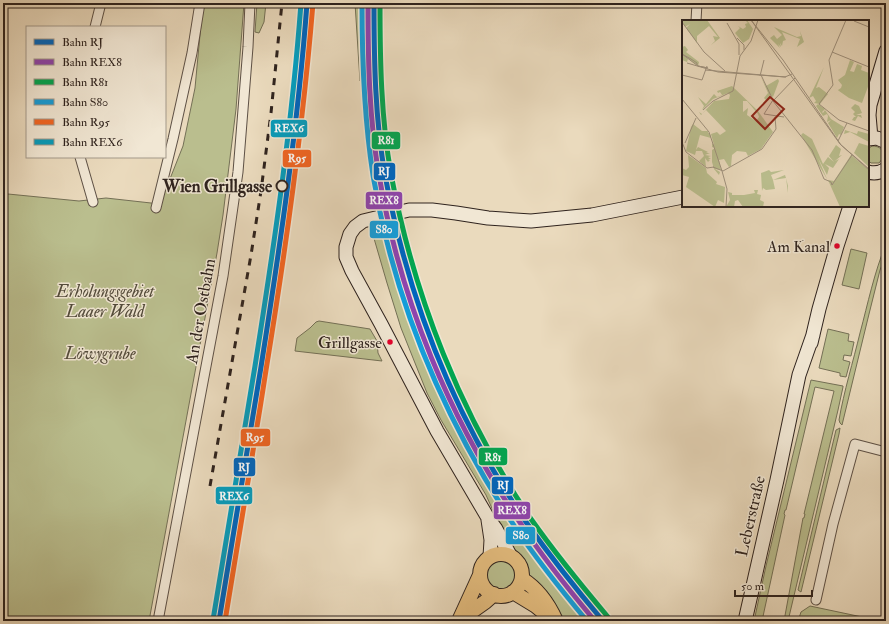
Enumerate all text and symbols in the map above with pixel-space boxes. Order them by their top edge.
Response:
inset map [682,20,869,207]
legend [26,26,166,158]
text: Bahn RJ [62,35,103,50]
text: Bahn REX8 [62,55,122,70]
text: Bahn R81 [62,75,108,90]
text: Bahn S80 [62,95,108,110]
text: Bahn R95 [62,115,111,130]
line badge: REX6 [270,119,308,138]
text: REX6 [274,122,305,135]
line badge: R81 [371,131,401,150]
text: R81 [378,134,395,147]
text: Bahn REX6 [62,135,123,150]
line badge: R95 [282,149,312,168]
text: R95 [288,152,306,165]
line badge: RJ [373,162,396,181]
text: RJ [378,165,391,179]
place label: Wien Grillgasse [162,176,273,198]
marker: Wien Grillgasse [275,179,289,193]
line badge: REX8 [365,191,403,210]
text: REX8 [369,194,400,207]
line badge: S80 [369,220,399,239]
text: S80 [376,223,393,236]
place label: Am Kanal [766,237,830,257]
marker: Am Kanal [832,241,842,251]
street label: An der Ostbahn [181,256,220,366]
park label: Erholungsgebiet Laaer Wald [55,281,155,322]
place label: Grillgasse [318,333,382,353]
marker: Grillgasse [385,337,395,347]
park label: Löwygrube [63,343,136,364]
line badge: R95 [240,428,271,447]
text: R95 [246,431,264,444]
line badge: R81 [478,447,508,466]
text: R81 [485,451,502,464]
line badge: RJ [233,457,256,477]
text: RJ [238,461,251,475]
street label: Leberstraße [731,474,770,558]
line badge: RJ [491,476,514,495]
text: RJ [497,479,510,493]
line badge: REX6 [215,486,253,505]
text: REX6 [219,490,250,503]
line badge: REX8 [493,501,531,520]
text: REX8 [497,504,528,517]
line badge: S80 [505,526,536,545]
text: S80 [513,529,530,542]
scale bar [735,572,812,598]
text: 50 m [741,579,765,594]

